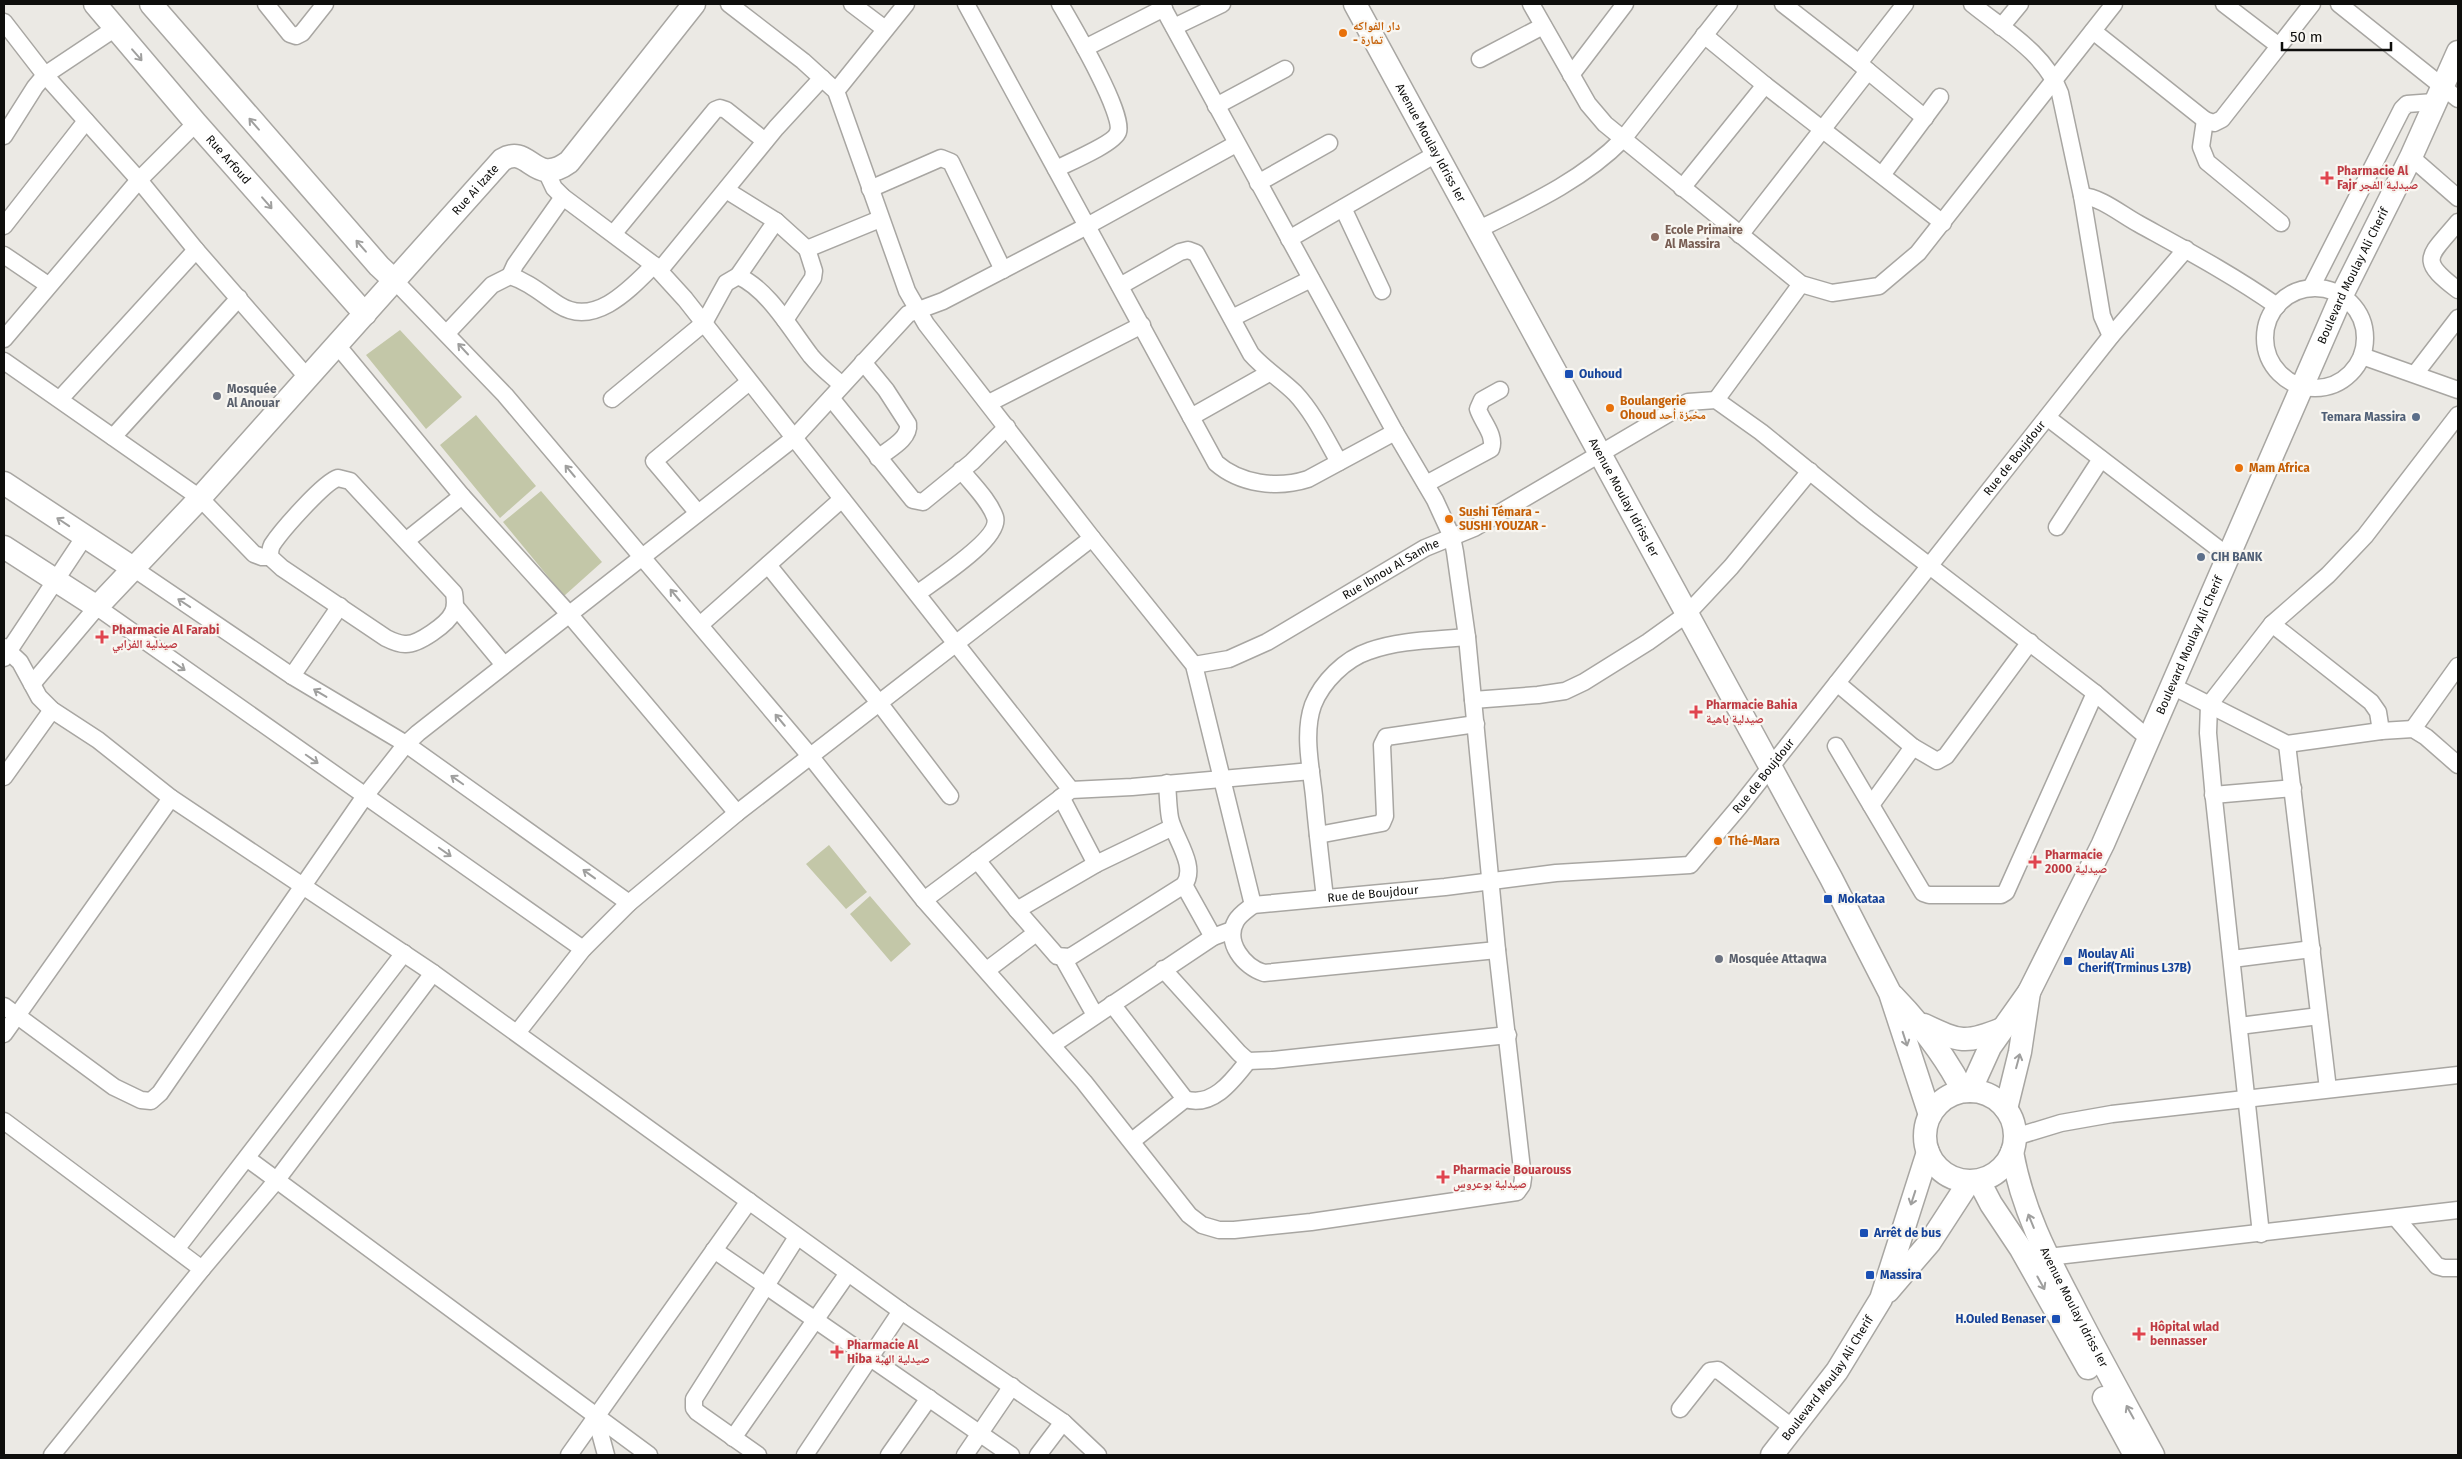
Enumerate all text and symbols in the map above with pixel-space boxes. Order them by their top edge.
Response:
place label: دار الفواكه - تمارة [1353,19,1400,47]
scale bar [2282,20,2391,52]
marker: دار الفواكه - تمارة [1337,27,1349,39]
text: 50 m [2290,28,2323,46]
one-way arrow [131,48,143,61]
street label: Avenue Moulay Idriss Ier [1393,81,1469,205]
one-way arrow [248,117,260,130]
street label: Rue Arfoud [203,132,254,187]
street label: Rue Ai Izate [449,161,502,218]
place label: Pharmacie Al Fajr صيدلية الفجر [2337,164,2418,192]
marker: Pharmacie Al Fajr صيدلية الفجر [2321,172,2333,184]
one-way arrow [261,197,273,210]
street label: Boulevard Moulay Ali Cherif [2314,204,2392,346]
place label: Ecole Primaire Al Massira [1664,223,1743,251]
marker: Ecole Primaire Al Massira [1649,231,1661,243]
one-way arrow [356,239,367,252]
one-way arrow [457,343,469,356]
place label: Ouhoud [1579,367,1622,381]
marker: Ouhoud [1563,368,1575,380]
place label: Mosquée Al Anouar [226,382,280,410]
marker: Mosquée Al Anouar [211,390,223,402]
place label: Boulangerie Ohoud مخبزة أحد [1620,394,1706,422]
marker: Boulangerie Ohoud مخبزة أحد [1604,402,1616,414]
place label: Temara Massira [2321,410,2406,424]
marker: Temara Massira [2410,411,2422,423]
street label: Rue de Boujdour [1981,418,2049,498]
street label: Avenue Moulay Idriss Ier [1586,436,1662,560]
place label: Mam Africa [2249,461,2310,475]
marker: Mam Africa [2233,462,2245,474]
one-way arrow [564,465,575,478]
place label: Sushi Témara - SUSHI YOUZAR - [1459,505,1546,533]
marker: Sushi Témara - SUSHI YOUZAR - [1443,513,1455,525]
one-way arrow [56,517,70,527]
street label: Rue Ibnou Al Samhe [1340,536,1441,602]
place label: CIH BANK [2211,550,2263,564]
marker: CIH BANK [2195,551,2207,563]
street label: Boulevard Moulay Ali Cherif [2153,573,2226,717]
one-way arrow [669,589,680,602]
one-way arrow [178,598,192,608]
place label: Pharmacie Al Farabi صيدلية الفرابي [112,623,219,654]
marker: Pharmacie Al Farabi صيدلية الفرابي [96,631,108,643]
one-way arrow [172,661,186,671]
one-way arrow [313,687,327,697]
place label: Pharmacie Bahia صيدلية باهية [1706,698,1798,726]
marker: Pharmacie Bahia صيدلية باهية [1690,706,1702,718]
one-way arrow [774,713,785,726]
street label: Rue de Boujdour [1730,735,1798,816]
one-way arrow [305,754,319,764]
one-way arrow [450,775,464,785]
place label: Thé-Mara [1728,834,1780,848]
marker: Thé-Mara [1712,835,1724,847]
one-way arrow [438,847,452,857]
place label: Pharmacie 2000 صيدلية [2045,848,2107,876]
marker: Pharmacie 2000 صيدلية [2029,856,2041,868]
one-way arrow [582,869,596,879]
street label: Rue de Boujdour [1327,882,1419,905]
place label: Mokataa [1838,892,1885,906]
marker: Mokataa [1822,893,1834,905]
place label: Moulay Ali Cherif(Trminus L37B) [2078,947,2191,975]
place label: Mosquée Attaqwa [1729,952,1827,966]
marker: Mosquée Attaqwa [1713,953,1725,965]
marker: Moulay Ali Cherif(Trminus L37B) [2062,955,2074,967]
one-way arrow [1901,1031,1910,1046]
one-way arrow [2013,1054,2023,1070]
place label: Pharmacie Bouarouss صيدلية بوعروس [1453,1163,1571,1192]
marker: Pharmacie Bouarouss صيدلية بوعروس [1437,1171,1449,1183]
one-way arrow [1908,1190,1918,1206]
one-way arrow [2026,1214,2035,1230]
place label: Arrêt de bus [1873,1226,1941,1240]
marker: Arrêt de bus [1858,1227,1870,1239]
street label: Avenue Moulay Idriss Ier [2037,1245,2111,1370]
place label: Massira [1880,1268,1922,1282]
marker: Massira [1864,1269,1876,1281]
one-way arrow [2036,1275,2046,1289]
street label: Boulevard Moulay Ali Cherif [1779,1312,1877,1443]
place label: H.Ouled Benaser [1955,1312,2046,1326]
marker: H.Ouled Benaser [2050,1313,2062,1325]
place label: Hôpital wlad bennasser [2150,1320,2219,1348]
marker: Hôpital wlad bennasser [2132,1327,2146,1341]
place label: Pharmacie Al Hiba صيدلية الهبة [847,1338,930,1366]
marker: Pharmacie Al Hiba صيدلية الهبة [831,1346,843,1358]
one-way arrow [2125,1405,2135,1420]

